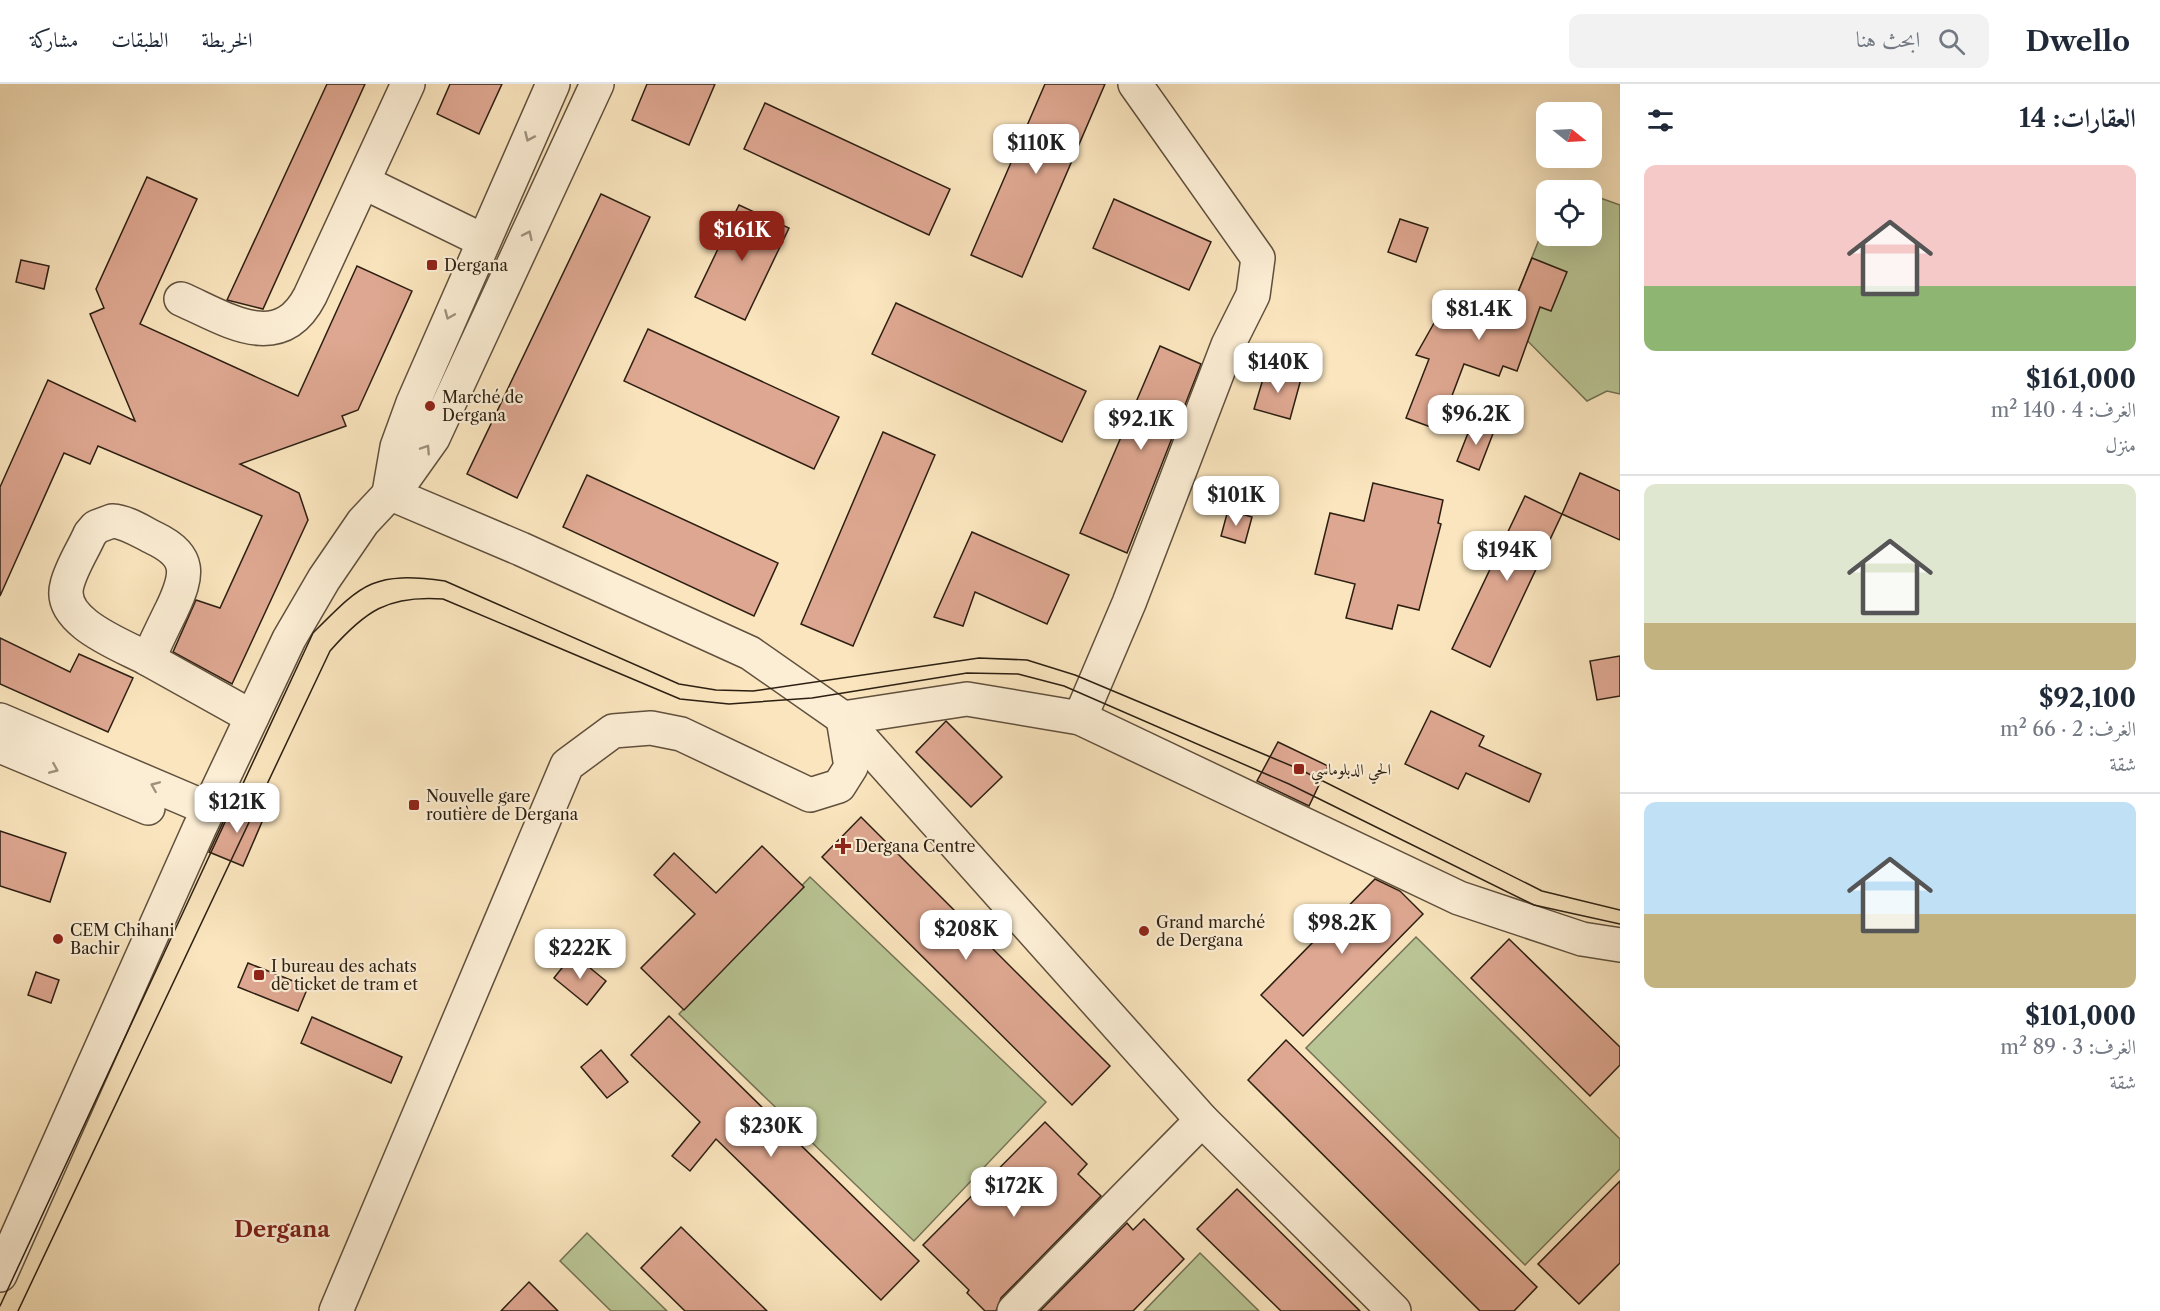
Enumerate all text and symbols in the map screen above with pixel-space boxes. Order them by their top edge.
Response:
search box [1569,14,1989,68]
text: Dwello [2025,24,2130,58]
icon: search [1935,25,1968,58]
text: ابحث هنا [1856,26,1920,53]
text: مشاركة [30,27,78,52]
text: الطبقات [111,27,168,52]
text: الخريطة [201,27,253,52]
north arrow [1536,102,1602,168]
map controls [1536,102,1602,246]
text: العقارات: 14 [2019,102,2136,134]
icon: filters [1644,104,1677,137]
pin: $110K [994,124,1078,175]
one-way arrow [524,131,536,142]
text: $110K [1007,131,1065,155]
button: locate [1536,180,1602,246]
icon: home [1836,204,1944,312]
pin: $161K [700,211,784,262]
text: $161K [713,218,771,242]
one-way arrow [520,230,532,241]
place label: Dergana [444,255,508,275]
marker: Dergana [425,258,439,272]
pin: $81.4K [1430,290,1528,341]
text: $81.4K [1446,297,1512,321]
one-way arrow [444,309,456,320]
pin: $140K [1236,343,1320,394]
text: $140K [1248,350,1308,374]
text: $161,000 [2026,363,2136,395]
place label: Marché de Dergana [442,387,523,425]
pin: $96.2K [1427,395,1525,446]
text: الغرف: 4 · 140 m² [1991,398,2136,422]
marker: Marché de Dergana [423,399,437,413]
pin: $92.1K [1092,400,1190,451]
text: $96.2K [1442,402,1510,426]
text: $92.1K [1108,407,1174,431]
text: منزل [2105,433,2136,457]
one-way arrow [419,444,430,455]
pin: $101K [1194,476,1278,527]
text: $101K [1207,483,1265,507]
icon: home [1836,523,1944,631]
pin: $194K [1465,531,1549,582]
text: $194K [1477,538,1537,562]
text: $92,100 [2039,682,2136,714]
text: الغرف: 2 · 66 m² [2000,717,2136,741]
text: شقة [2110,752,2136,776]
place label: الحي الدبلوماسي [1311,759,1391,785]
one-way arrow [48,761,59,773]
marker: الحي الدبلوماسي [1292,762,1306,776]
one-way arrow [150,781,161,793]
pin: $121K [195,783,279,834]
place label: Nouvelle gare routière de Dergana [426,786,579,824]
text: $121K [209,790,265,814]
marker: Nouvelle gare routière de Dergana [407,798,421,812]
place label: Dergana Centre [855,836,975,856]
marker: Dergana Centre [836,839,850,853]
icon: home [1836,841,1944,949]
pin: $98.2K [1293,904,1391,955]
pin: $208K [924,910,1008,961]
text: $98.2K [1308,911,1376,935]
place label: Grand marché de Dergana [1156,912,1265,950]
text: $208K [934,917,998,941]
place label: CEM Chihani Bachir [70,920,174,958]
marker: Grand marché de Dergana [1137,924,1151,938]
pin: $222K [538,929,622,980]
marker: CEM Chihani Bachir [51,932,65,946]
text: $222K [549,936,611,960]
place label: I bureau des achats de ticket de tram et [271,956,418,994]
marker: I bureau des achats de ticket de tram et [252,968,266,982]
text: $101,000 [2025,1000,2136,1032]
text: الغرف: 3 · 89 m² [2000,1035,2136,1059]
text: شقة [2110,1070,2136,1094]
pin: $230K [729,1107,813,1158]
text: $230K [740,1114,803,1138]
pin: $172K [972,1167,1056,1218]
text: $172K [985,1174,1043,1198]
district label: Dergana [234,1216,330,1243]

